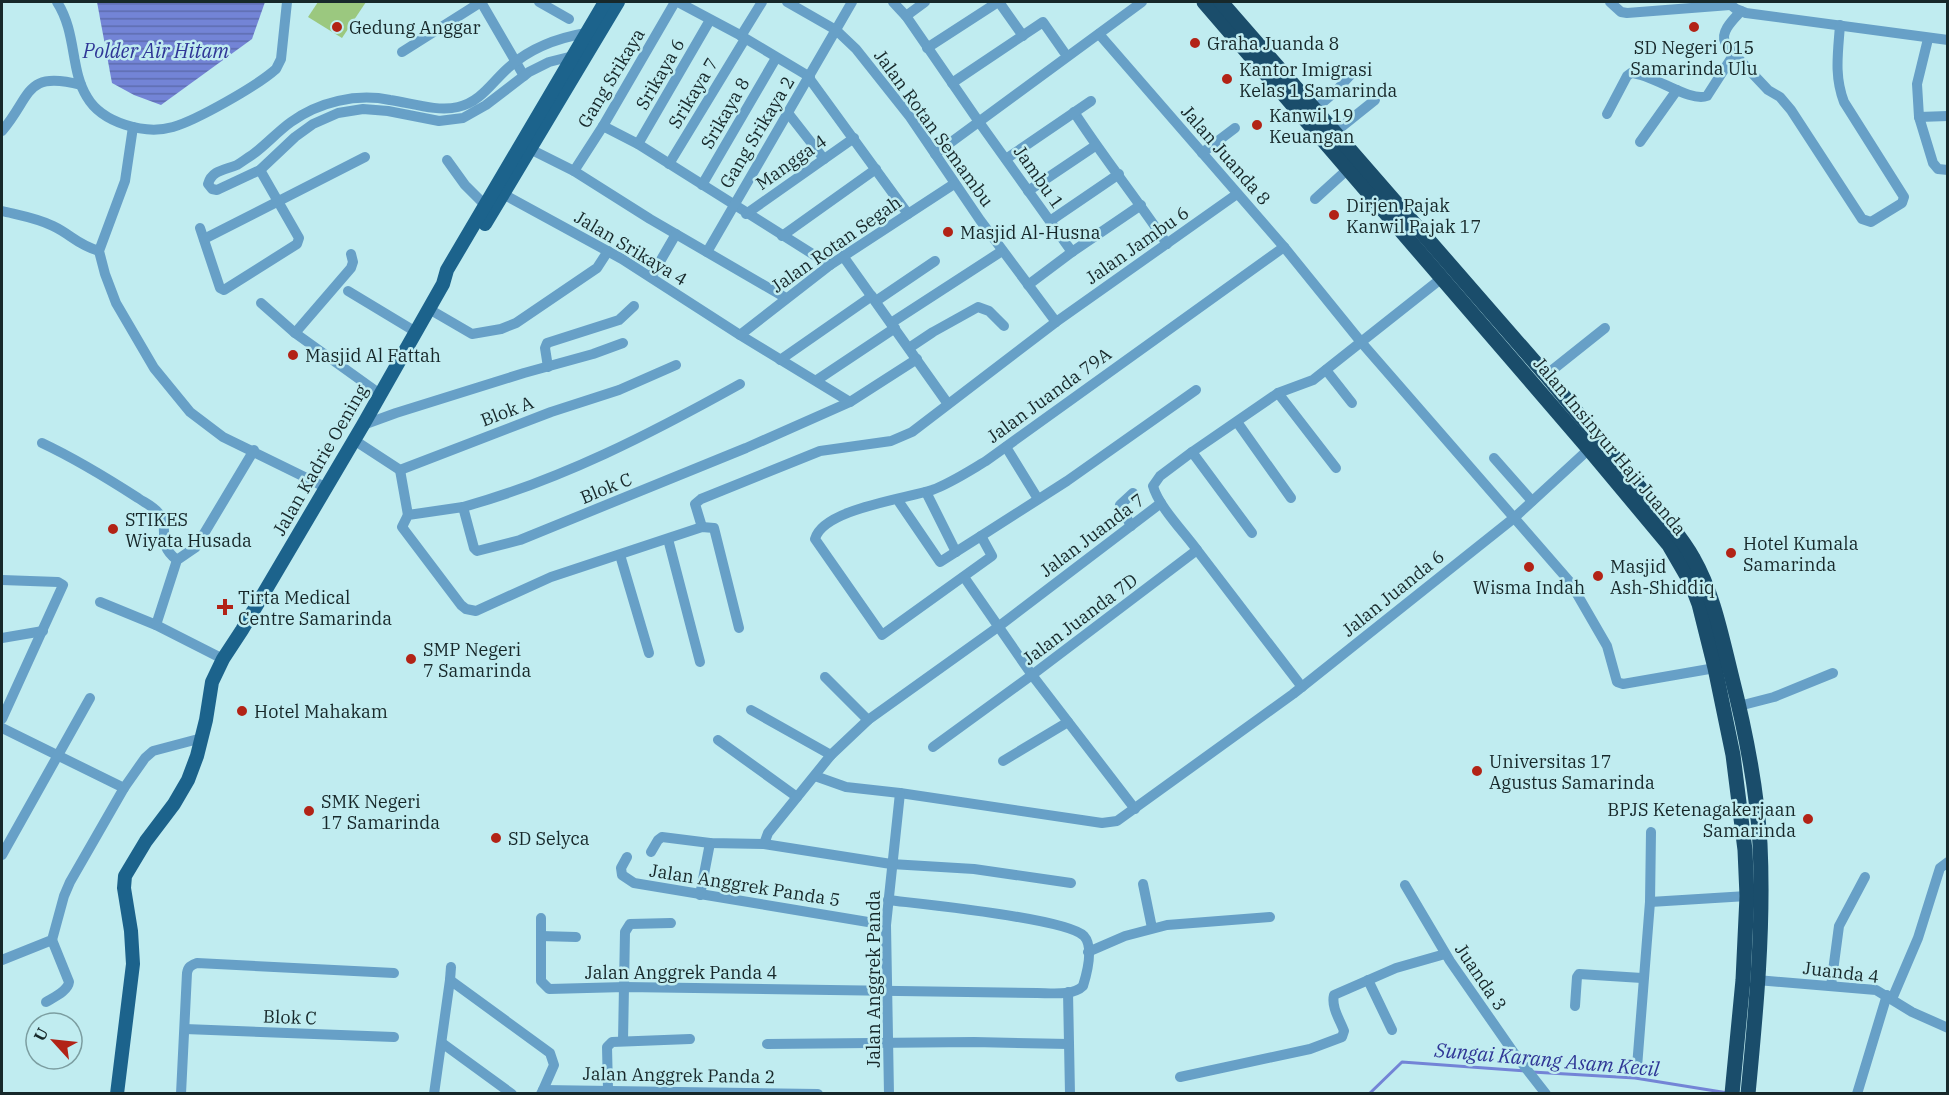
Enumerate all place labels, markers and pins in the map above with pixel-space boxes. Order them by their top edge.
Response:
place label: Gedung Anggar [349,16,481,39]
marker: Gedung Anggar [330,20,344,34]
marker: SD Negeri 015 Samarinda Ulu [1687,20,1701,34]
place label: Graha Juanda 8 [1207,32,1339,55]
marker: Graha Juanda 8 [1188,36,1202,50]
place label: SD Negeri 015 Samarinda Ulu [1630,36,1758,80]
place label: Kantor Imigrasi Kelas 1 Samarinda [1239,58,1398,102]
marker: Kantor Imigrasi Kelas 1 Samarinda [1220,72,1234,86]
place label: Kanwil 19 Keuangan [1269,104,1354,148]
marker: Kanwil 19 Keuangan [1250,118,1264,132]
place label: Dirjen Pajak Kanwil Pajak 17 [1346,194,1481,238]
marker: Dirjen Pajak Kanwil Pajak 17 [1327,208,1341,222]
place label: Masjid Al-Husna [960,221,1101,244]
marker: Masjid Al-Husna [941,225,955,239]
place label: Masjid Al Fattah [305,344,441,367]
marker: Masjid Al Fattah [286,348,300,362]
place label: STIKES Wiyata Husada [125,508,252,552]
marker: STIKES Wiyata Husada [106,522,120,536]
place label: Hotel Kumala Samarinda [1743,532,1859,576]
marker: Hotel Kumala Samarinda [1724,546,1738,560]
place label: Masjid Ash-Shiddiq [1610,555,1715,599]
marker: Wisma Indah [1522,560,1536,574]
marker: Masjid Ash-Shiddiq [1591,569,1605,583]
place label: Wisma Indah [1473,576,1585,599]
place label: Tirta Medical Centre Samarinda [238,586,392,630]
marker: Tirta Medical Centre Samarinda [216,598,234,616]
place label: SMP Negeri 7 Samarinda [423,638,531,682]
marker: SMP Negeri 7 Samarinda [404,652,418,666]
place label: Hotel Mahakam [254,700,388,723]
marker: Hotel Mahakam [235,704,249,718]
place label: Universitas 17 Agustus Samarinda [1489,750,1655,794]
marker: Universitas 17 Agustus Samarinda [1470,764,1484,778]
place label: SMK Negeri 17 Samarinda [321,790,440,834]
place label: BPJS Ketenagakerjaan Samarinda [1607,798,1796,842]
marker: SMK Negeri 17 Samarinda [302,804,316,818]
marker: BPJS Ketenagakerjaan Samarinda [1801,812,1815,826]
place label: SD Selyca [508,827,590,850]
marker: SD Selyca [489,831,503,845]

